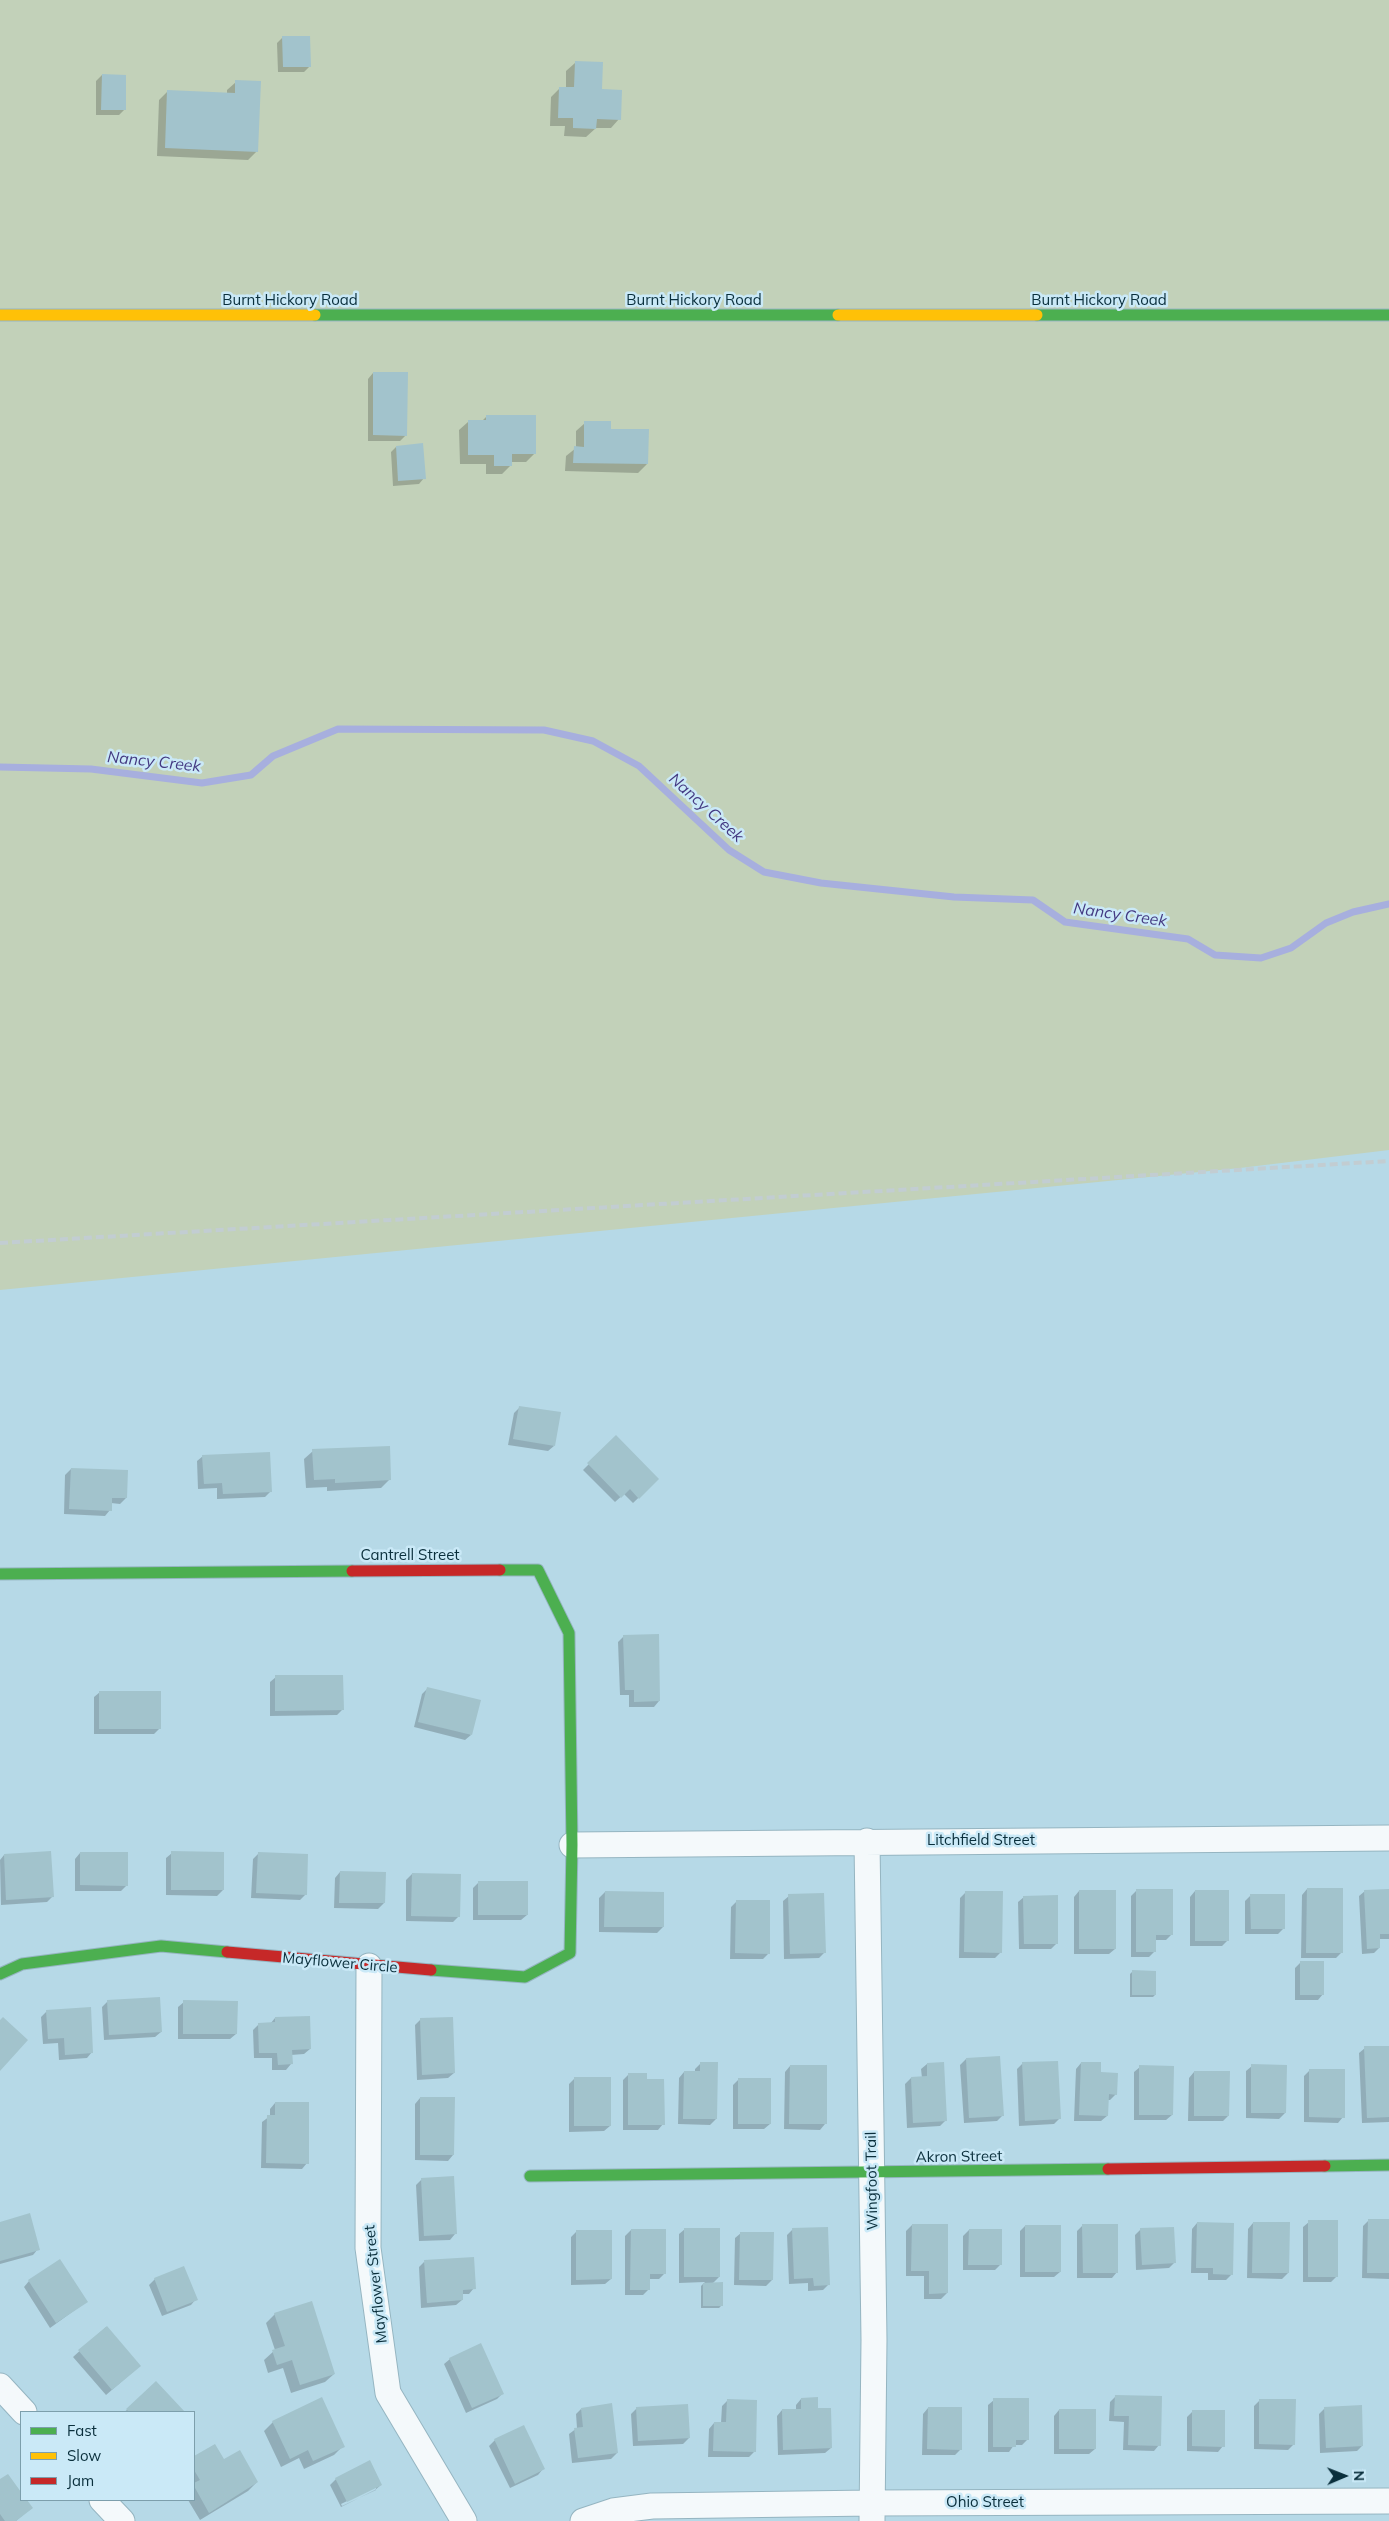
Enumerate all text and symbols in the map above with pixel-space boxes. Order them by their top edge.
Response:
street label: Burnt Hickory Road [222,291,358,309]
street label: Burnt Hickory Road [626,291,762,309]
street label: Burnt Hickory Road [1031,291,1167,309]
water label: Nancy Creek [106,748,202,776]
water label: Nancy Creek [665,769,747,847]
water label: Nancy Creek [1072,899,1168,931]
street label: Cantrell Street [360,1546,460,1564]
street label: Litchfield Street [927,1831,1035,1849]
street label: Mayflower Circle [282,1949,398,1977]
street label: Wingfoot Trail [862,2132,882,2230]
street label: Akron Street [915,2147,1003,2167]
street label: Mayflower Street [361,2224,391,2344]
legend [20,2411,195,2501]
text: Fast [67,2421,97,2440]
text: Slow [67,2446,101,2465]
north arrow [1319,2451,1369,2501]
text: N [1350,2470,1368,2481]
text: Jam [67,2471,94,2490]
street label: Ohio Street [946,2493,1024,2511]

